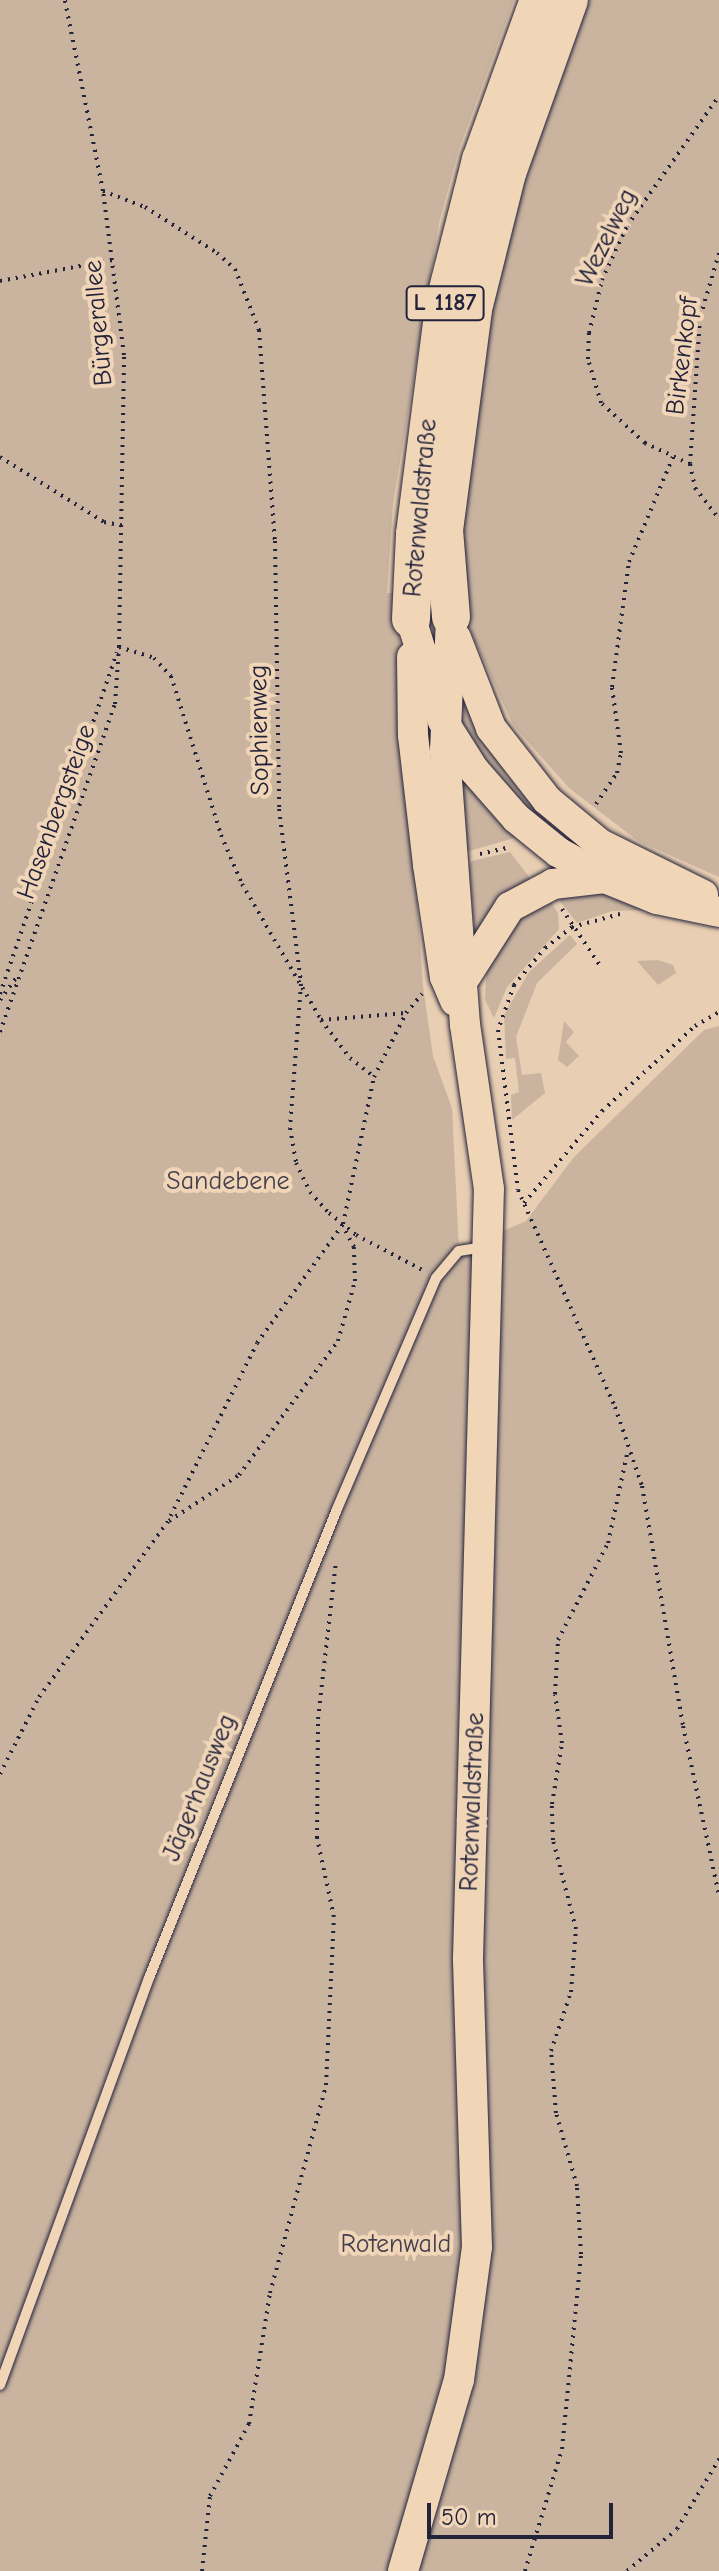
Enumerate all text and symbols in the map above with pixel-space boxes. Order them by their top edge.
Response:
street label: Wezelweg [570,184,644,292]
street label: Bürgerallee [78,259,120,387]
road number: L 1187 [405,283,485,323]
street label: Birkenkopf [660,295,706,417]
street label: Rotenwaldstraße [398,418,444,598]
street label: Sophienweg [243,664,277,796]
street label: Hasenbergsteige [11,720,103,904]
park label: Sandebene [166,1166,290,1198]
street label: Jägerhausweg [156,1710,244,1866]
street label: Rotenwaldstraße [454,1712,492,1892]
park label: Rotenwald [341,2229,451,2261]
scale bar [431,2487,617,2537]
text: 50 m [441,2503,497,2531]

